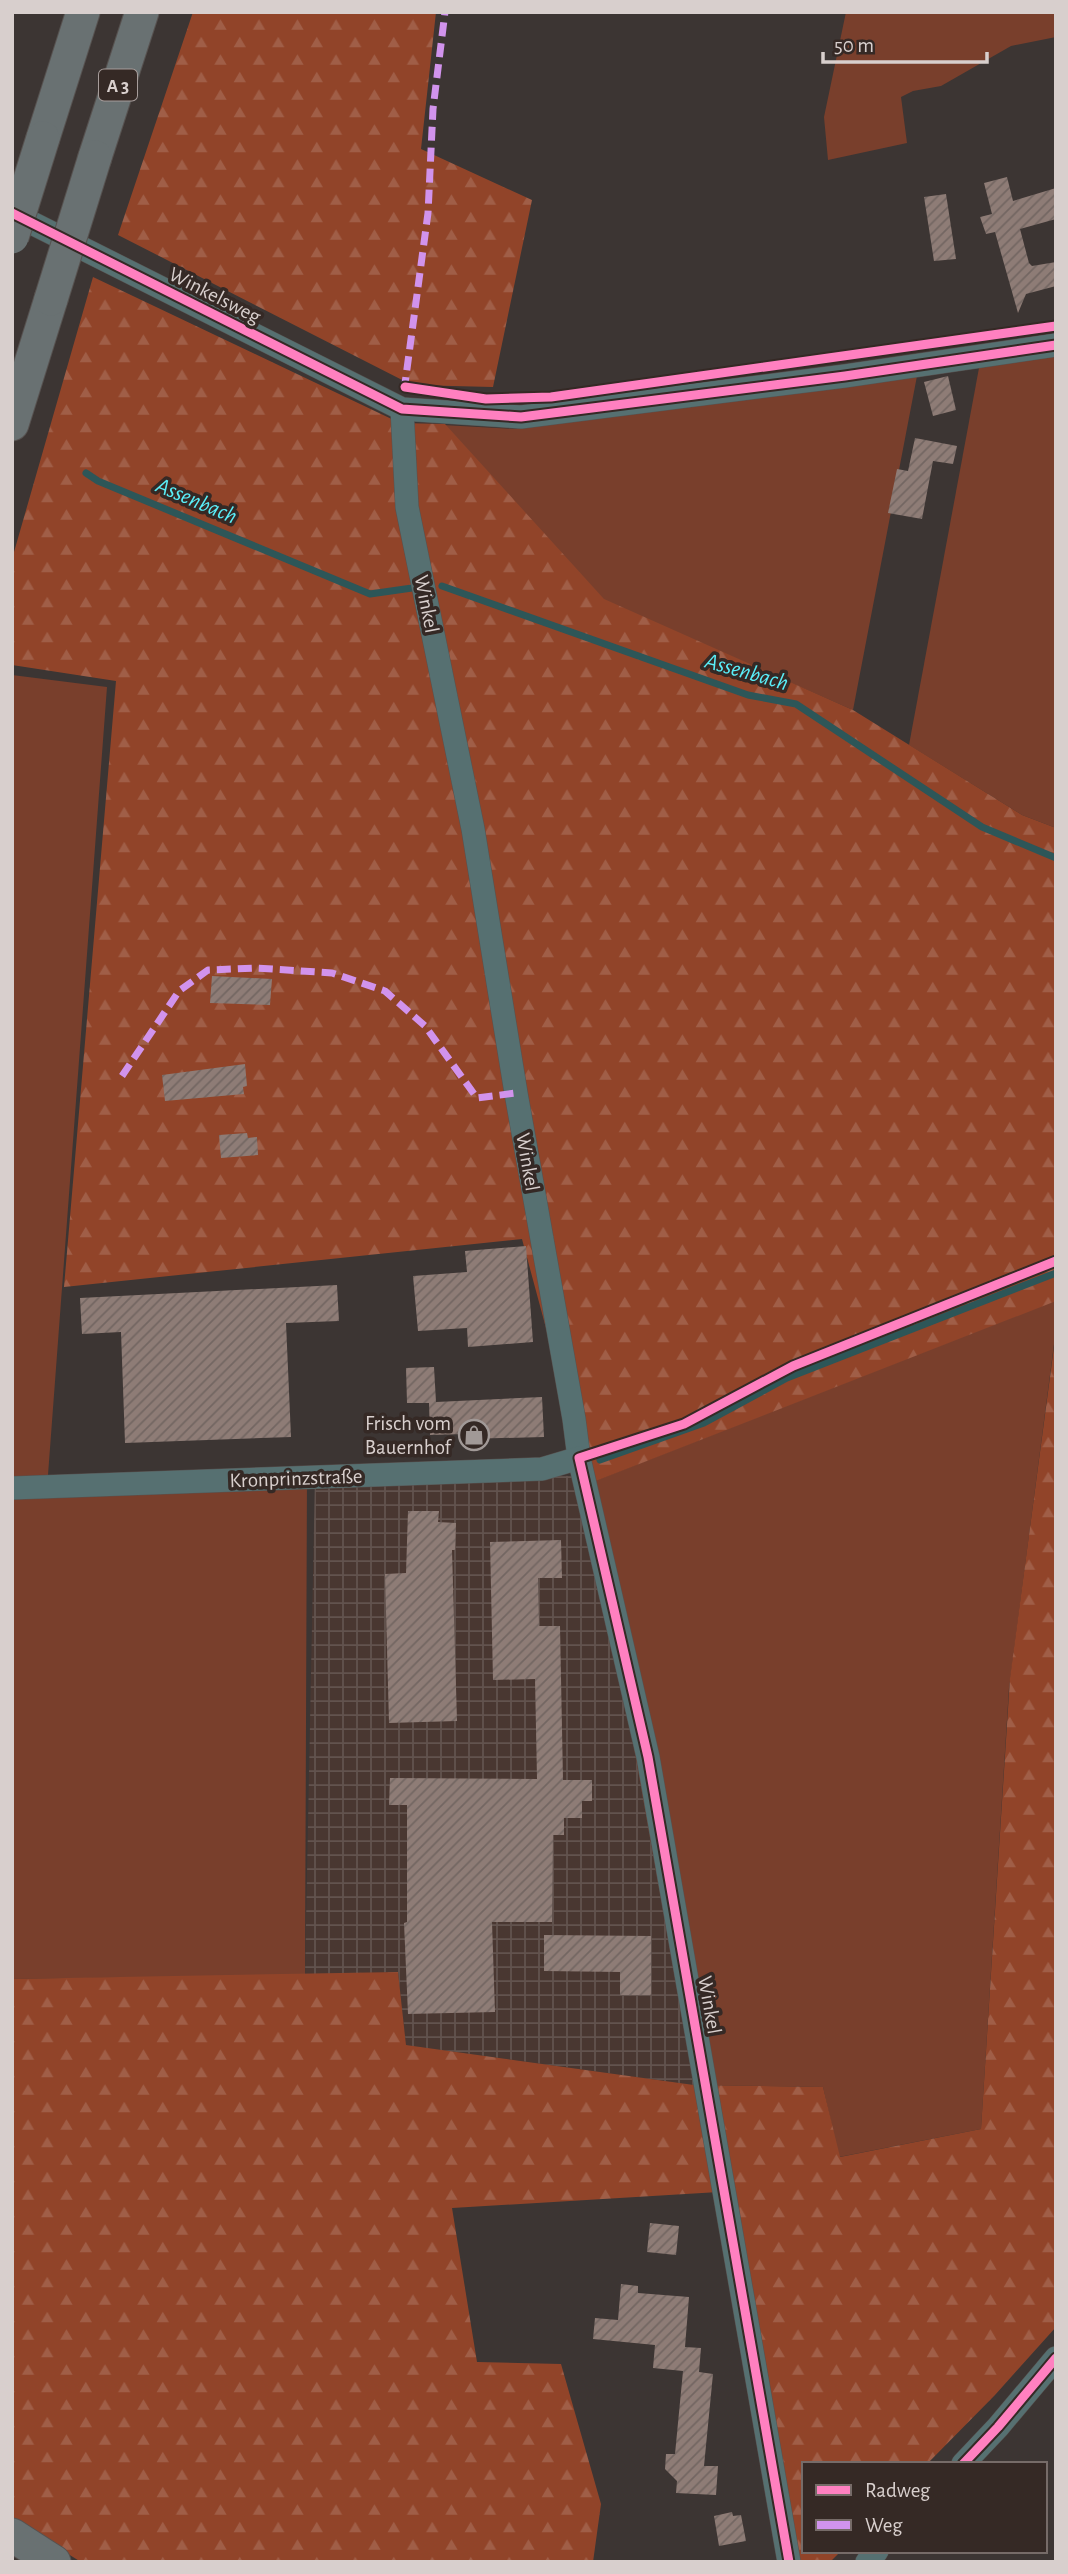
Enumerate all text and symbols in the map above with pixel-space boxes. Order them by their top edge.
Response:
scale bar [823,21,988,65]
text: 50 m [834,35,874,56]
road number: A 3 [99,69,137,100]
street label: Winkelsweg [165,263,265,328]
water label: Assenbach [152,474,240,529]
street label: Winkel [411,573,442,635]
water label: Assenbach [701,649,791,695]
street label: Winkel [512,1131,543,1193]
place label: Frisch vom Bauernhof [365,1413,453,1458]
shop icon: Frisch vom Bauernhof [457,1418,491,1452]
street label: Kronprinzstraße [229,1466,363,1491]
street label: Winkel [694,1974,725,2036]
legend [802,2462,1047,2553]
text: Radweg [865,2480,931,2501]
text: Weg [865,2515,903,2536]

